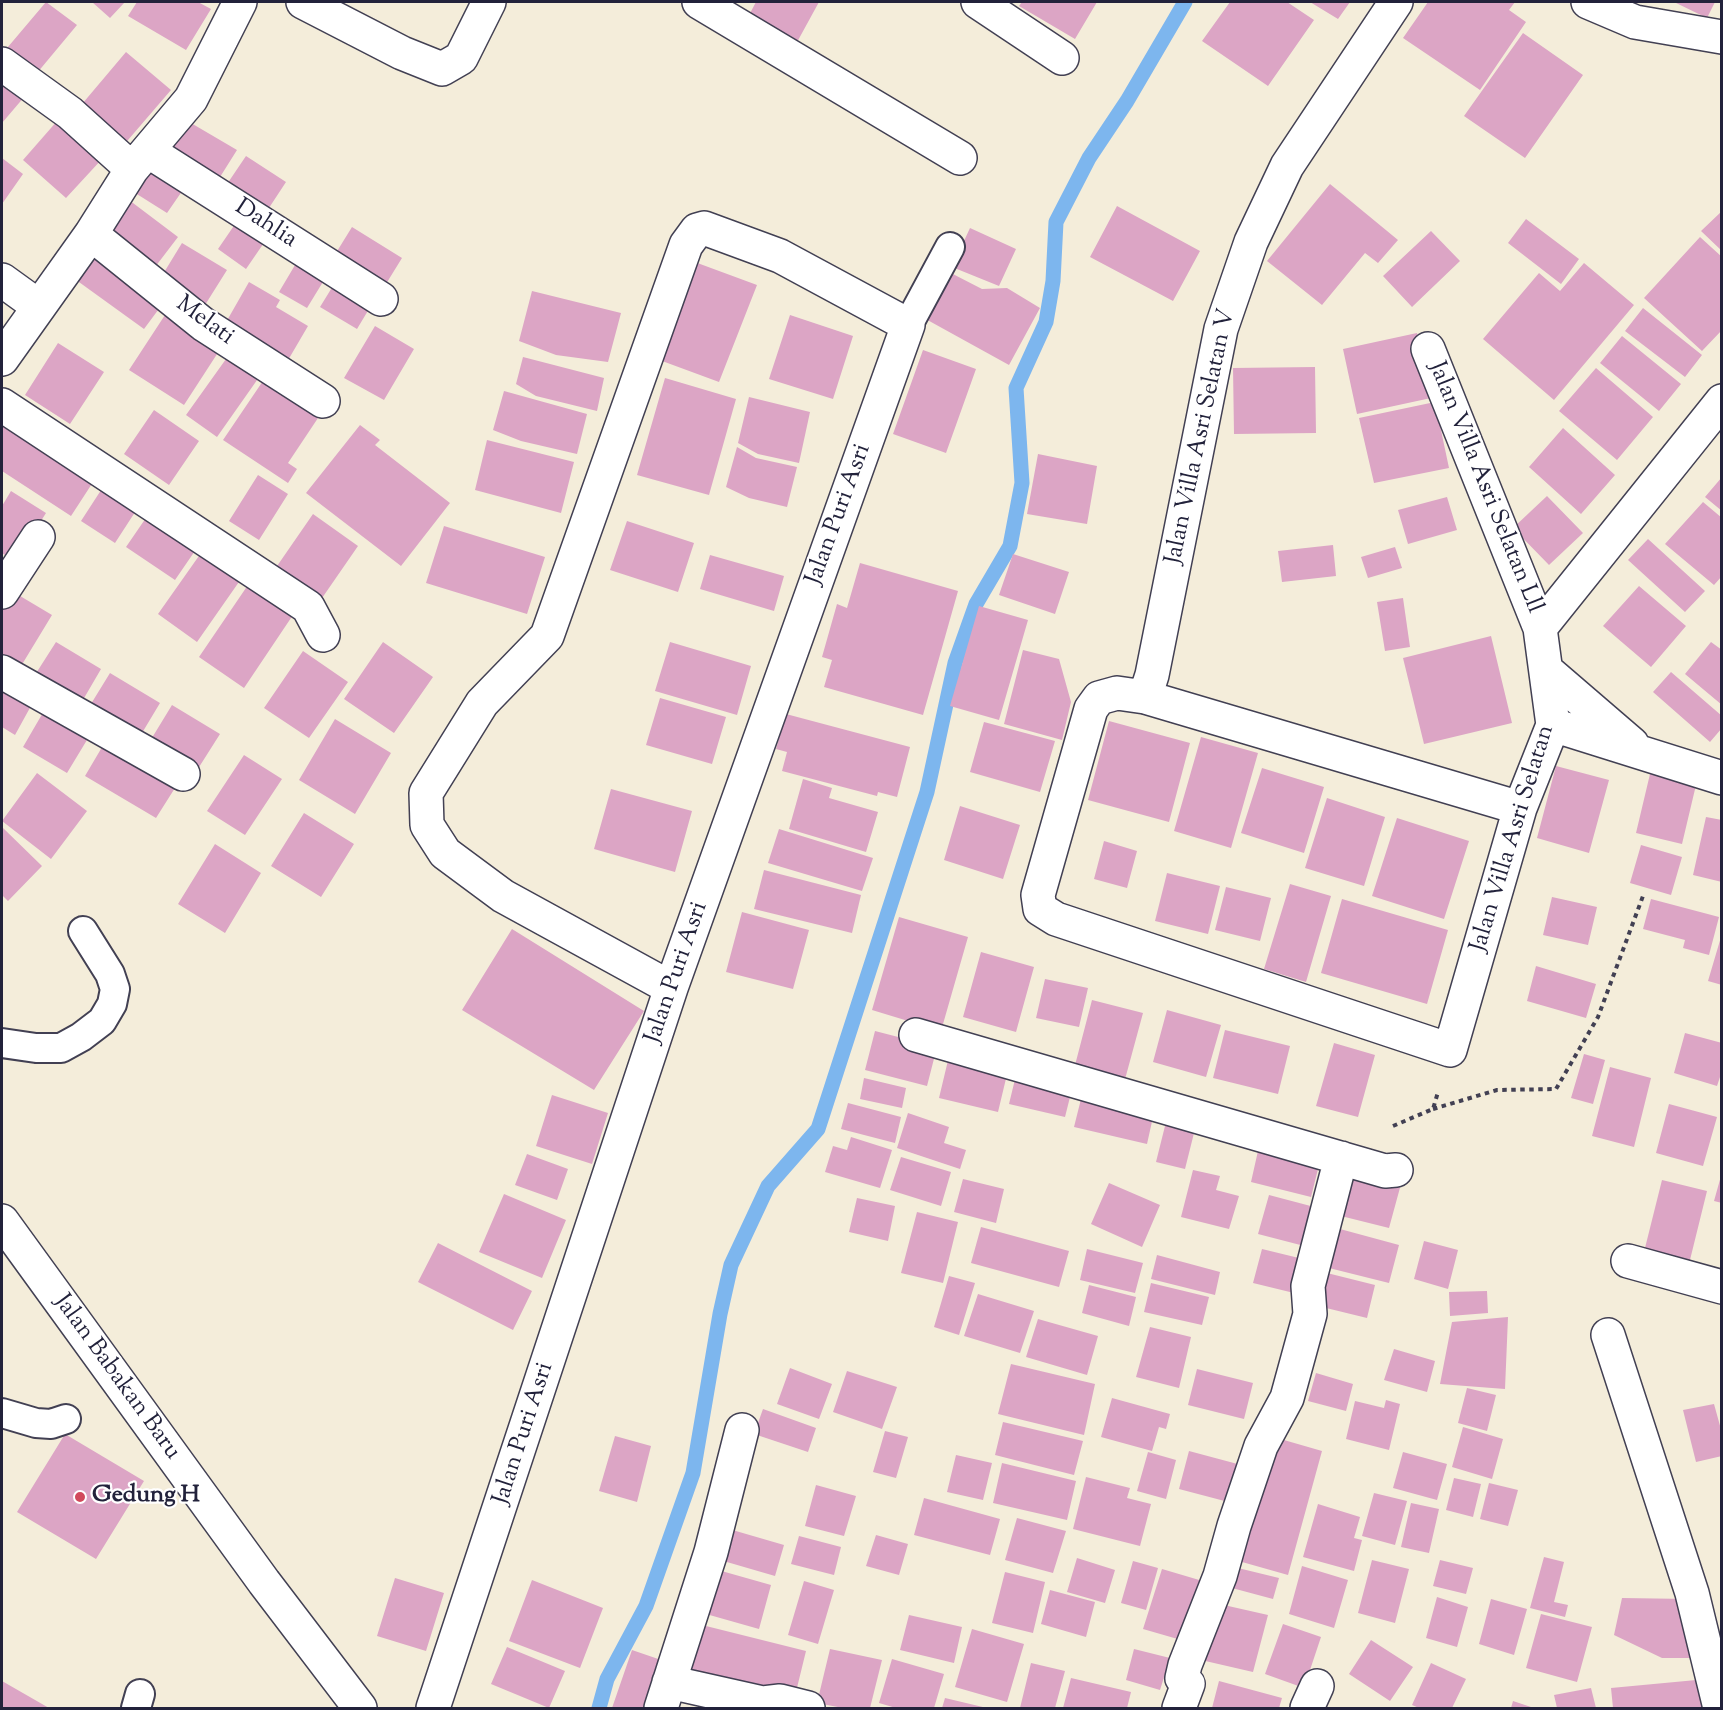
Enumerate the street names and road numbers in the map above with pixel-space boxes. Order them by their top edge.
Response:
street label: Dahlia [228,194,302,256]
street label: Melati [169,291,239,353]
street label: Jalan Villa Asri Selatan V [1161,307,1243,567]
street label: Jalan Villa Asri Selatan Lll [1420,358,1548,618]
street label: Jalan Puri Asri [801,441,879,589]
street label: Jalan Villa Asri Selatan [1466,722,1562,956]
street label: Jalan Puri Asri [640,898,716,1048]
street label: Jalan Babakan Baru [46,1290,186,1466]
street label: Jalan Puri Asri [488,1359,562,1509]

